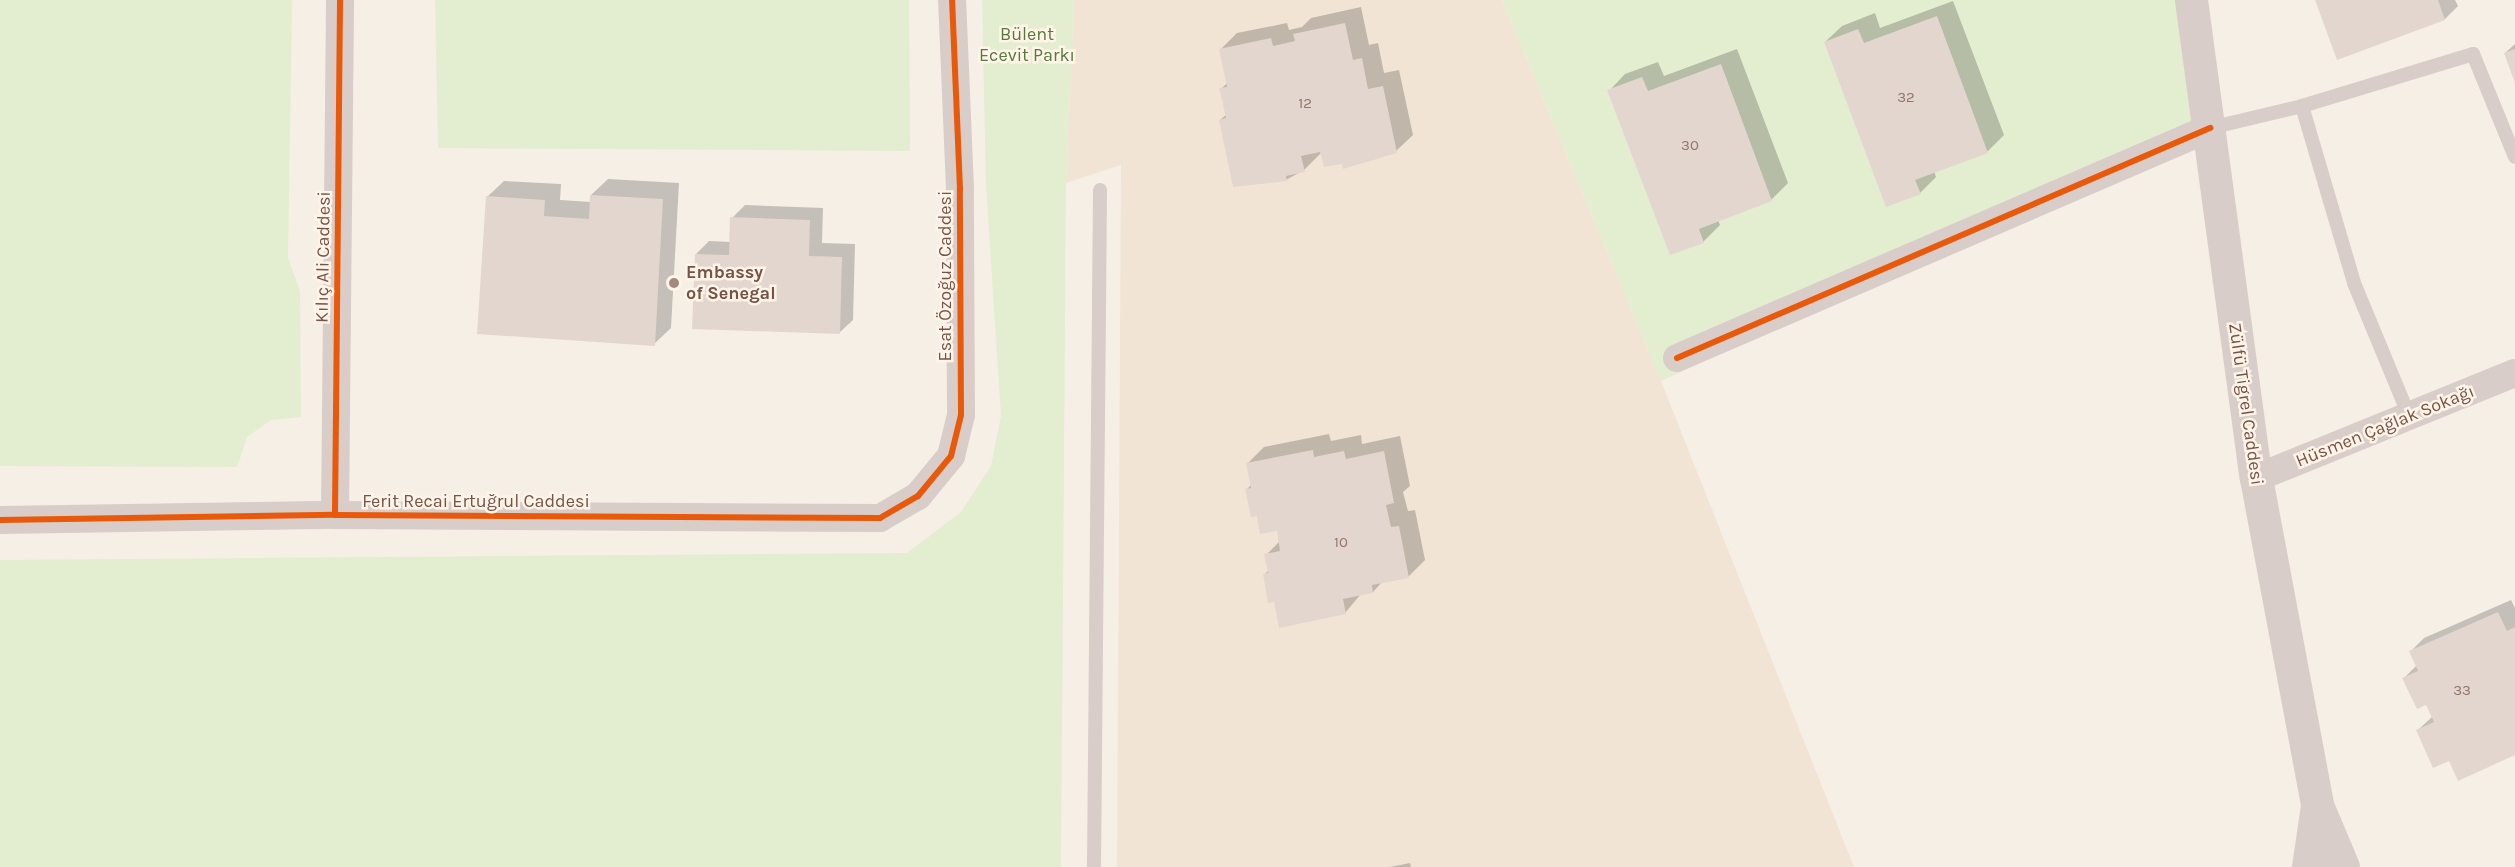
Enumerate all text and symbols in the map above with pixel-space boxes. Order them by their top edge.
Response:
park label: Bülent Ecevit Parkı [979,24,1075,66]
house number: 32 [1897,89,1915,107]
house number: 12 [1298,95,1312,113]
house number: 30 [1681,137,1699,155]
street label: Kılıç Ali Caddesi [311,191,335,323]
street label: Esat Özoğuz Caddesi [934,191,956,361]
place label: Embassy of Senegal [686,262,776,304]
marker: Embassy of Senegal [667,276,681,290]
street label: Zülfü Tigrel Caddesi [2224,321,2268,487]
street label: Hüsmen Çağlak Sokağı [2293,380,2477,472]
street label: Ferit Recai Ertuğrul Caddesi [362,490,590,512]
house number: 10 [1334,534,1348,552]
house number: 33 [2453,682,2471,700]

